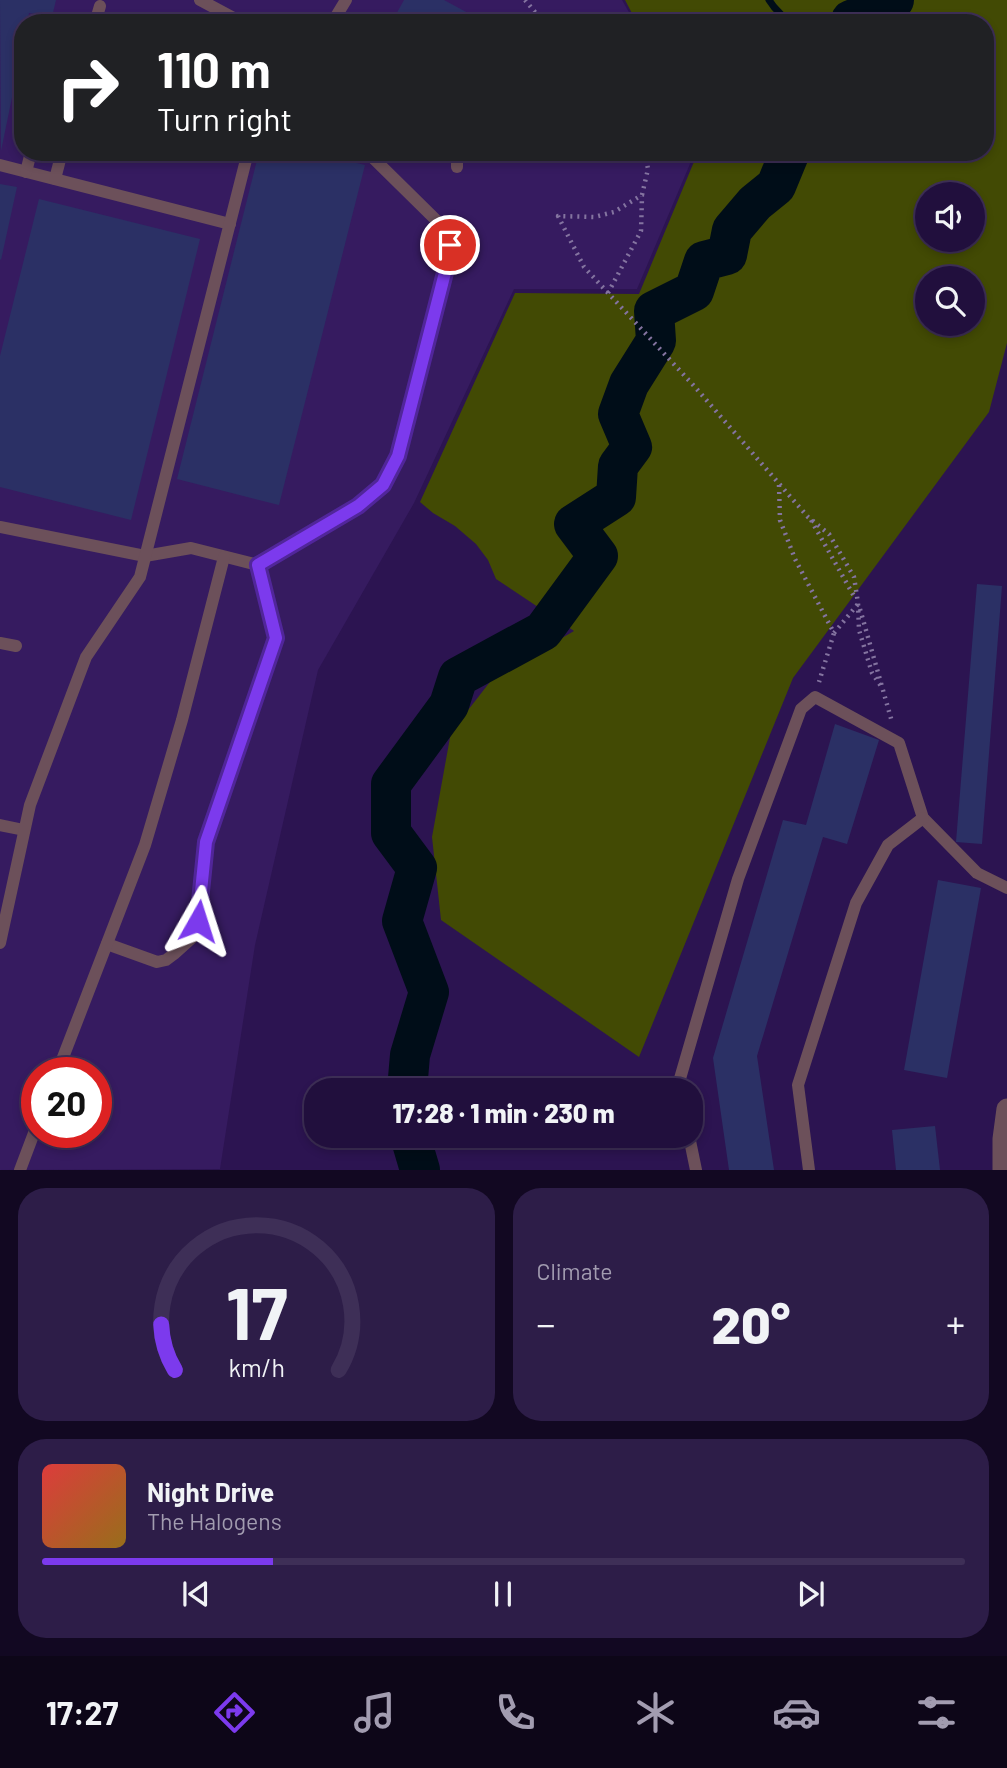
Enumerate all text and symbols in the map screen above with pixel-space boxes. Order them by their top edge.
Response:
text: 110 m [157,39,271,98]
icon: right [42,42,133,133]
text: Turn right [157,99,292,137]
map controls [915,182,985,336]
button: sound [915,182,985,252]
pin [420,215,480,275]
icon: arrive [431,226,469,264]
button: search [915,266,985,336]
position arrow [161,884,235,958]
speed limit sign: 20 [21,1057,112,1148]
text: 17:28 · 1 min · 230 m [392,1097,615,1128]
text: Climate [537,1257,613,1285]
text: 17 [225,1268,287,1356]
text: 20° [711,1292,790,1354]
text: − [537,1300,556,1346]
text: + [946,1300,965,1346]
text: km/h [228,1352,285,1382]
text: Night Drive [147,1476,274,1507]
text: The Halogens [147,1507,282,1535]
icon: previous [177,1575,215,1613]
icon: pause [484,1575,522,1613]
icon: next [792,1575,830,1613]
icon: directions [210,1688,259,1737]
icon: music [350,1688,399,1737]
icon: phone [491,1688,540,1737]
icon: climate [631,1688,680,1737]
icon: car [772,1688,821,1737]
icon: filters [912,1688,961,1737]
text: 17:27 [46,1693,118,1731]

